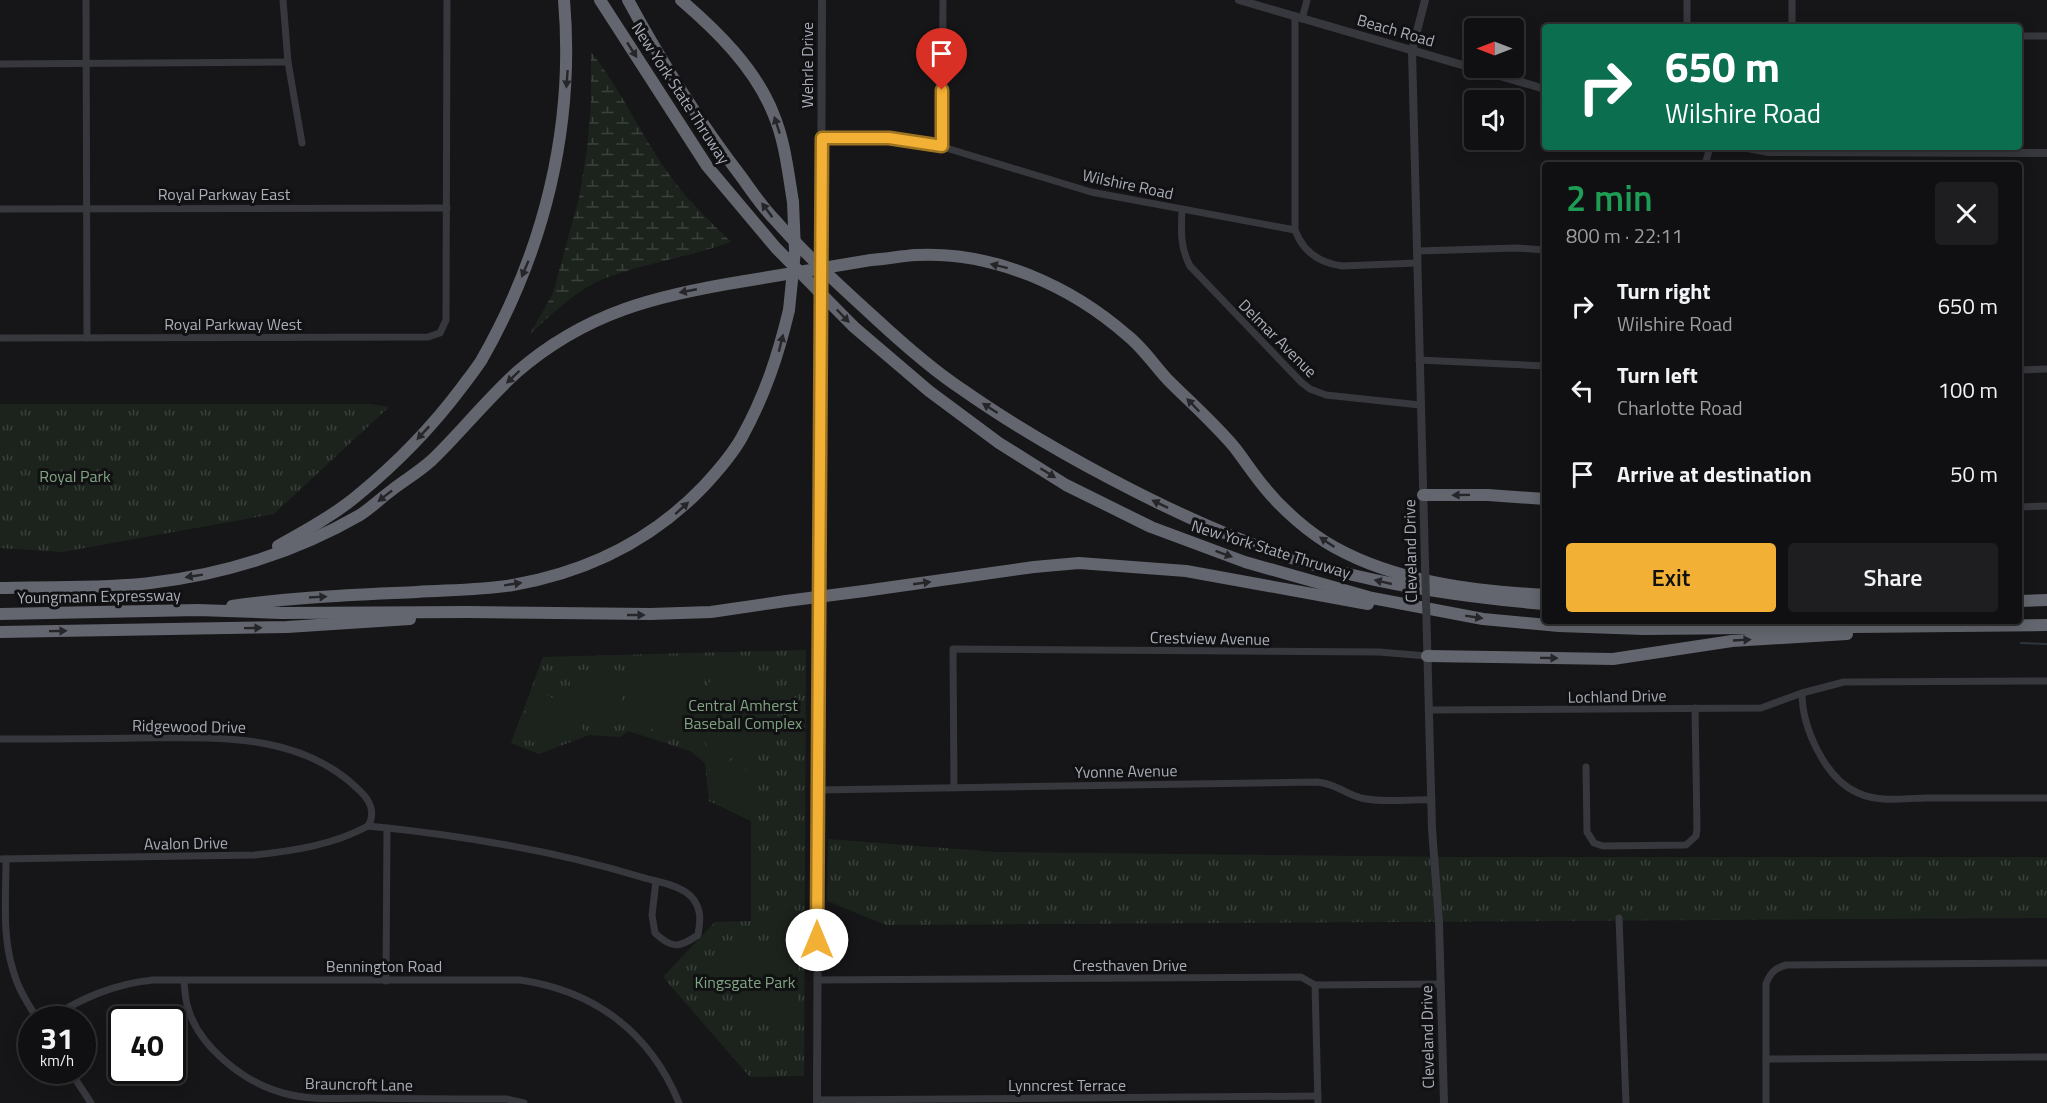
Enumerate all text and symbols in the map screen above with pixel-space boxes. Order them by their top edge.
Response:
street label: Beach Road [1354,7,1438,53]
street label: New York State Thruway [626,17,736,169]
north arrow [1464,18,1524,78]
map controls [1464,18,1524,150]
street label: Wehrle Drive [795,22,819,108]
pin [916,28,967,90]
text: 650 m [1665,34,1780,98]
icon: arrive [925,37,958,70]
one-way arrow [626,41,637,58]
icon: right [1566,48,1644,126]
one-way arrow [562,70,571,89]
button: sound [1464,90,1524,150]
text: Wilshire Road [1665,92,1821,133]
one-way arrow [772,116,781,134]
street label: Wilshire Road [1080,163,1176,205]
text: 2 min [1566,170,1653,225]
street label: Royal Parkway East [158,182,291,206]
button: close [1935,182,1998,245]
one-way arrow [760,202,773,218]
text: 800 m · 22:11 [1566,220,1683,251]
one-way arrow [520,260,529,278]
one-way arrow [990,260,1008,270]
text: Turn right [1617,274,1711,308]
one-way arrow [678,286,697,295]
text: 650 m [1938,289,1998,323]
icon: right [1566,290,1599,323]
street label: Delmar Avenue [1233,293,1323,383]
text: Wilshire Road [1617,308,1733,339]
one-way arrow [836,309,850,323]
street label: Royal Parkway West [164,312,302,336]
one-way arrow [777,334,787,352]
text: Turn left [1617,358,1698,392]
one-way arrow [506,370,520,384]
text: 100 m [1938,373,1998,407]
icon: left [1566,374,1599,407]
text: Charlotte Road [1617,392,1743,423]
one-way arrow [1186,398,1200,412]
one-way arrow [982,403,999,414]
one-way arrow [416,426,430,441]
text: Arrive at destination [1617,457,1812,491]
text: 50 m [1950,457,1998,491]
icon: arrive [1566,458,1599,491]
park label: Royal Park [39,464,111,488]
one-way arrow [1039,468,1056,479]
one-way arrow [377,489,393,502]
one-way arrow [1452,490,1471,500]
one-way arrow [1152,499,1169,508]
street label: Cleveland Drive [1397,499,1423,603]
one-way arrow [674,502,689,515]
street label: New York State Thruway [1188,513,1354,585]
one-way arrow [1320,536,1336,548]
button: Exit [1566,543,1776,612]
button: Share [1788,543,1998,612]
one-way arrow [1216,550,1234,560]
one-way arrow [184,572,203,581]
one-way arrow [1374,576,1393,586]
one-way arrow [504,579,523,588]
one-way arrow [913,579,932,588]
street label: Youngmann Expressway [17,583,181,609]
one-way arrow [309,592,328,602]
one-way arrow [627,610,646,619]
one-way arrow [1465,613,1484,622]
one-way arrow [244,623,263,632]
street label: Crestview Avenue [1150,625,1270,651]
one-way arrow [49,626,68,635]
one-way arrow [1733,636,1752,645]
one-way arrow [1539,653,1558,663]
street label: Lochland Drive [1567,683,1667,709]
park label: Central Amherst Baseball Complex [684,693,802,735]
street label: Ridgewood Drive [132,713,246,739]
street label: Yvonne Avenue [1074,758,1178,784]
street label: Avalon Drive [144,830,228,856]
position arrow [785,908,849,972]
street label: Cresthaven Drive [1073,953,1187,977]
street label: Bennington Road [326,954,442,978]
park label: Kingsgate Park [695,970,796,994]
street label: Cleveland Drive [1414,985,1440,1089]
speed limit sign: 40 [108,1006,186,1084]
text: 31 [40,1015,74,1061]
text: km/h [40,1049,74,1072]
street label: Brauncroft Lane [305,1071,413,1097]
street label: Lynncrest Terrace [1008,1073,1126,1097]

